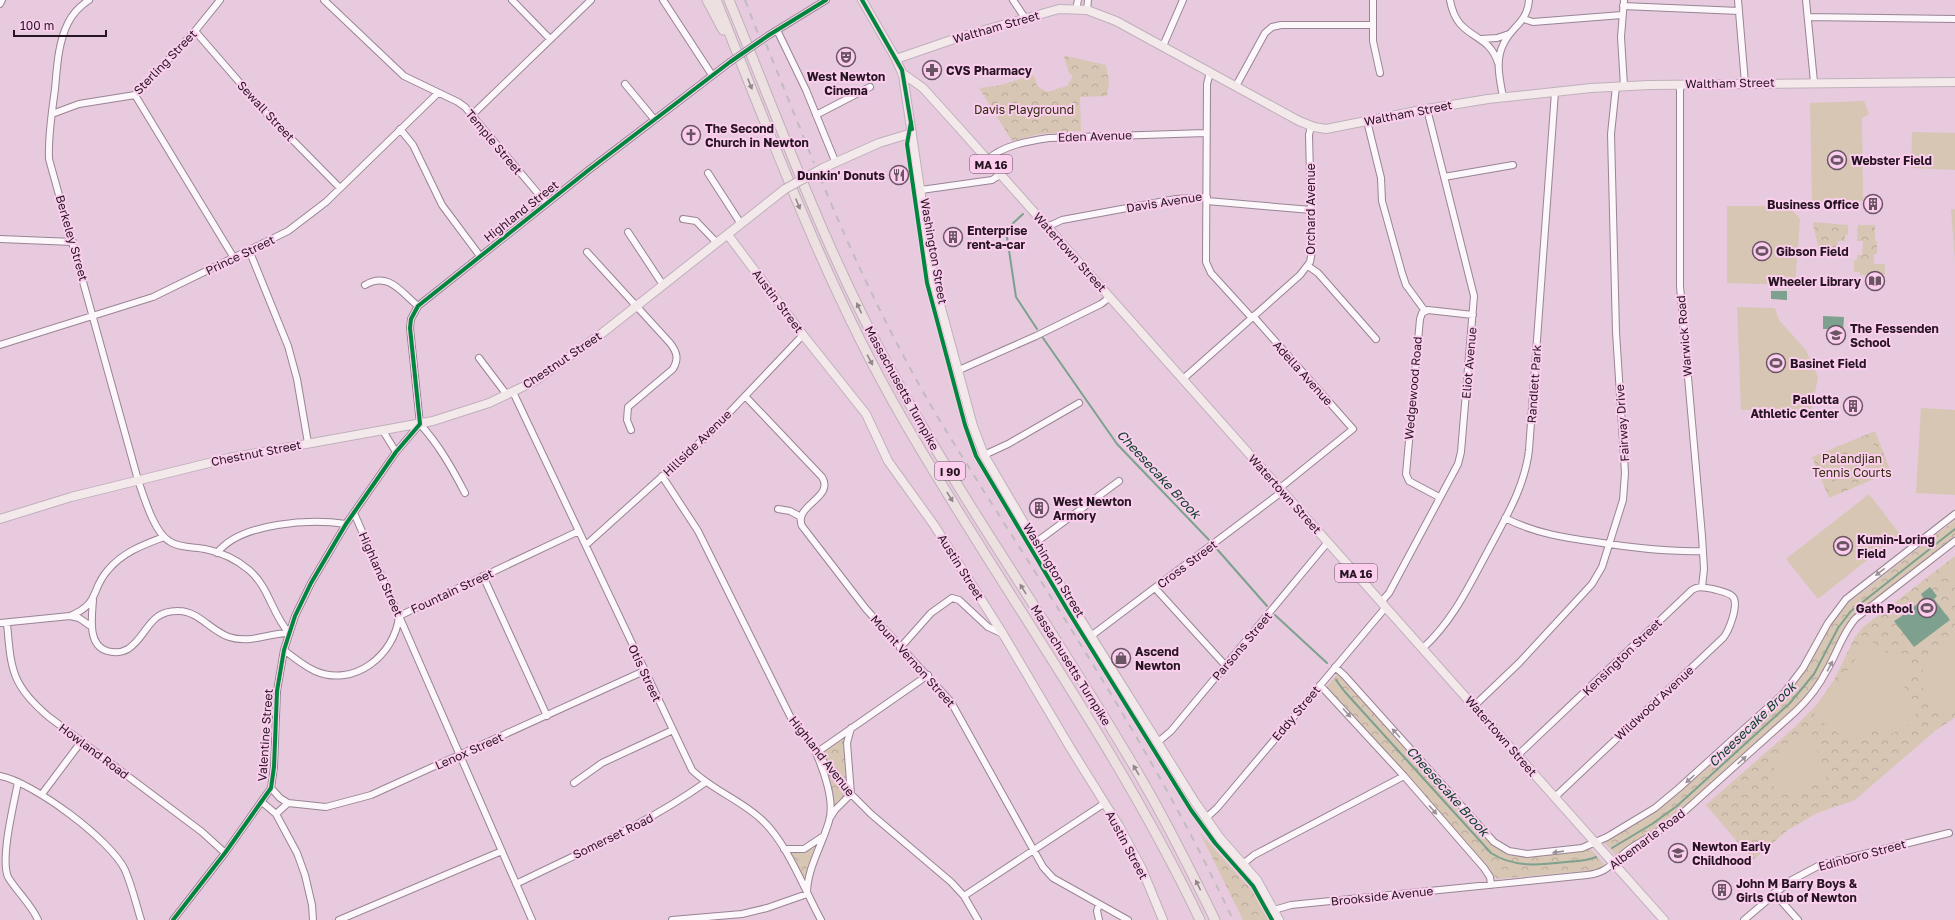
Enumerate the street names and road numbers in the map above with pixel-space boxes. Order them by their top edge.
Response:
street label: Waltham Street [951,7,1041,47]
street label: Sterling Street [130,26,200,98]
street label: Waltham Street [1685,75,1775,91]
street label: Sewall Street [234,78,298,144]
street label: Waltham Street [1363,97,1454,129]
street label: Temple Street [462,106,526,178]
street label: Eden Avenue [1058,127,1132,145]
road number: MA 16 [970,155,1012,173]
street label: Orchard Avenue [1303,163,1318,255]
street label: Highland Street [481,177,562,245]
street label: Davis Avenue [1125,189,1203,215]
street label: Berkeley Street [53,193,92,283]
street label: Washington Street [917,197,951,305]
street label: Watertown Street [1030,209,1110,295]
street label: Prince Street [203,232,277,278]
street label: Austin Street [749,266,807,336]
street label: Warwick Road [1673,295,1695,377]
street label: Massachusetts Turnpike [862,323,942,453]
street label: Eliot Avenue [1458,327,1480,399]
street label: Chestnut Street [520,328,604,392]
street label: Wedgewood Road [1401,336,1425,440]
street label: Adella Avenue [1270,337,1336,409]
street label: Randlett Park [1524,344,1544,424]
street label: Fairway Drive [1612,384,1632,462]
street label: Hillside Avenue [660,407,734,479]
street label: Chestnut Street [210,437,303,469]
street label: Watertown Street [1245,451,1325,537]
road number: I 90 [935,462,965,480]
street label: Washington Street [1020,520,1088,620]
street label: Highland Street [356,529,406,619]
street label: Austin Street [935,531,987,603]
street label: Cross Street [1154,536,1220,591]
road number: MA 16 [1335,564,1377,582]
street label: Fountain Street [408,565,496,617]
street label: Massachusetts Turnpike [1028,602,1114,728]
street label: Parsons Street [1209,608,1275,683]
street label: Mount Vernon Street [868,612,959,710]
street label: Kensington Street [1579,615,1665,699]
street label: Otis Street [625,642,665,704]
street label: Wildwood Avenue [1611,663,1697,743]
street label: Eddy Street [1269,682,1323,744]
street label: Valentine Street [254,688,276,782]
street label: Watertown Street [1462,693,1540,780]
street label: Highland Avenue [786,713,858,799]
street label: Howland Road [56,720,132,782]
street label: Lenox Street [433,729,506,773]
street label: Albemarle Road [1606,806,1688,872]
street label: Austin Street [1103,808,1151,882]
street label: Somerset Road [570,810,656,862]
street label: Edinboro Street [1817,836,1908,874]
street label: Brookside Avenue [1330,883,1434,909]

